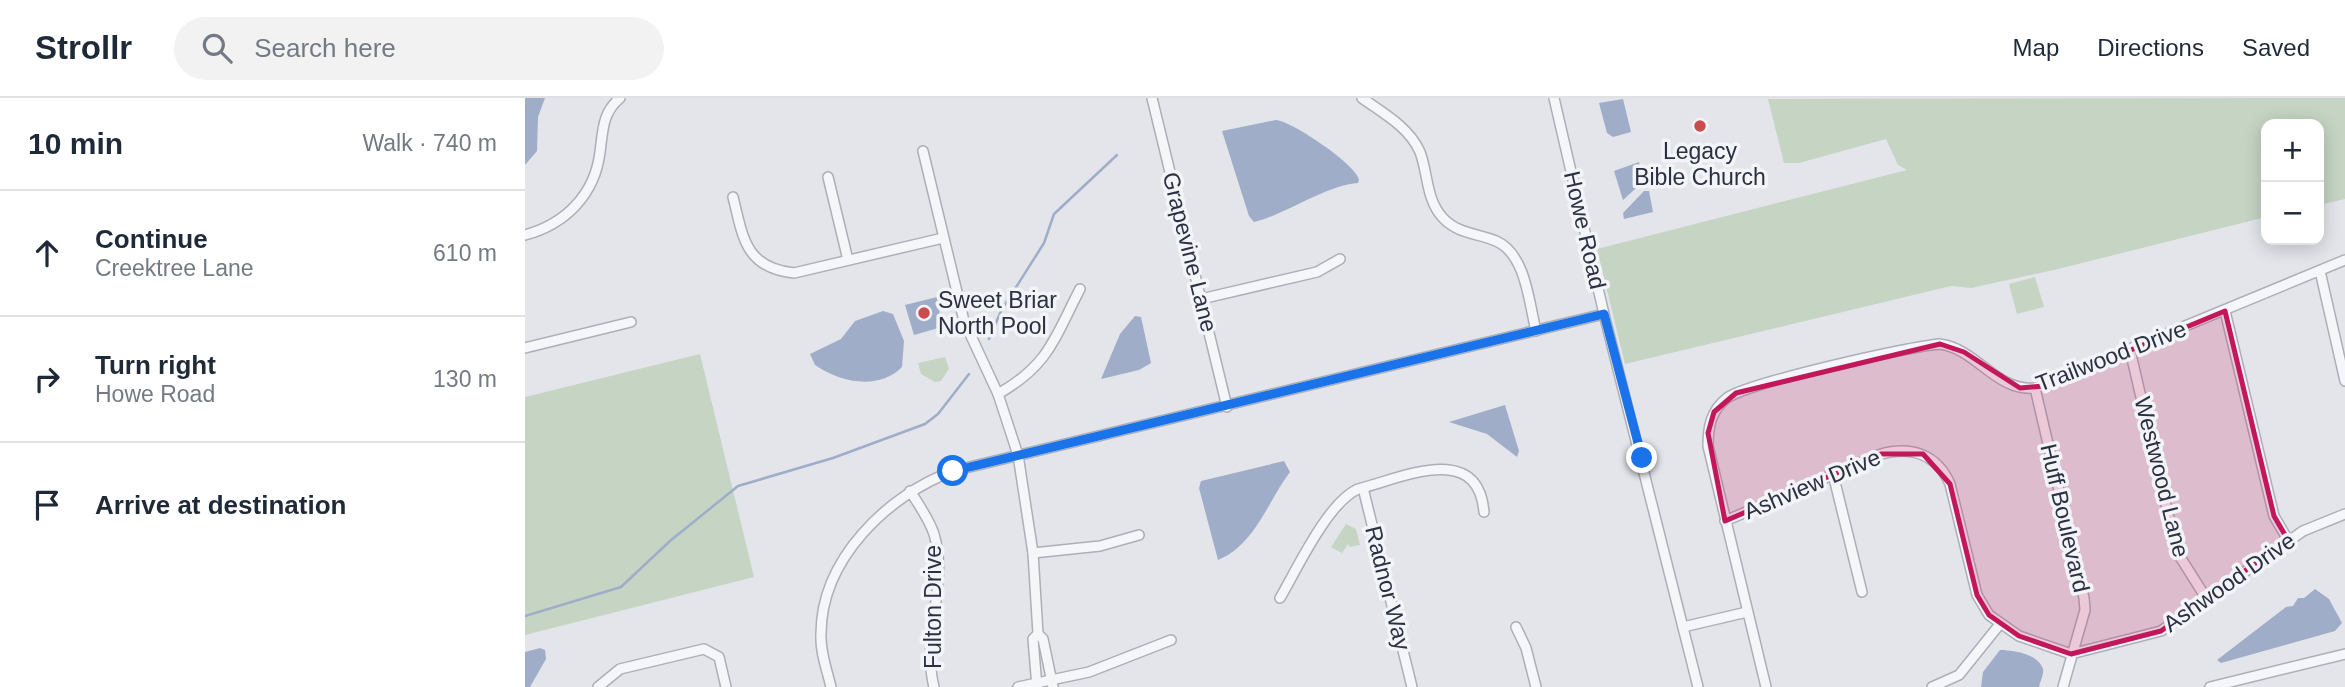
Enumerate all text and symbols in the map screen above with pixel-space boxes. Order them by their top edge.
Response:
search box [174,17,664,80]
text: Strollr [35,29,132,66]
icon: search [198,29,236,67]
text: Search here [254,33,396,63]
text: Map [2013,34,2059,61]
text: Directions [2097,34,2204,61]
text: Saved [2242,34,2310,61]
marker: Legacy Bible Church [1692,118,1708,134]
map controls [2261,119,2324,245]
button: + [2261,119,2324,182]
text: 10 min [28,127,123,160]
text: Walk · 740 m [362,130,497,156]
place label: Legacy Bible Church [1634,138,1766,190]
street label: Grapevine Lane [1158,169,1222,335]
street label: Howe Road [1559,169,1611,291]
button: − [2261,182,2324,245]
text: Continue [95,224,208,254]
icon: ahead [28,234,66,272]
text: 610 m [433,240,497,266]
text: Creektree Lane [95,255,254,281]
place label: Sweet Briar North Pool [938,287,1057,339]
marker: Sweet Briar North Pool [916,305,932,321]
street label: Trailwood Drive [2032,315,2190,397]
text: Turn right [95,350,216,380]
icon: right [28,360,66,398]
text: 130 m [433,366,497,392]
text: Howe Road [95,381,215,407]
street label: Westwood Lane [2129,394,2195,560]
street label: Huff Boulevard [2035,441,2095,595]
route end [1626,442,1657,473]
street label: Ashview Drive [1740,444,1884,524]
route start [937,455,968,486]
icon: arrive [28,486,66,524]
text: Arrive at destination [95,490,346,520]
street label: Radnor Way [1360,523,1416,653]
street label: Ashwood Drive [2158,527,2300,637]
street label: Fulton Drive [920,545,946,669]

